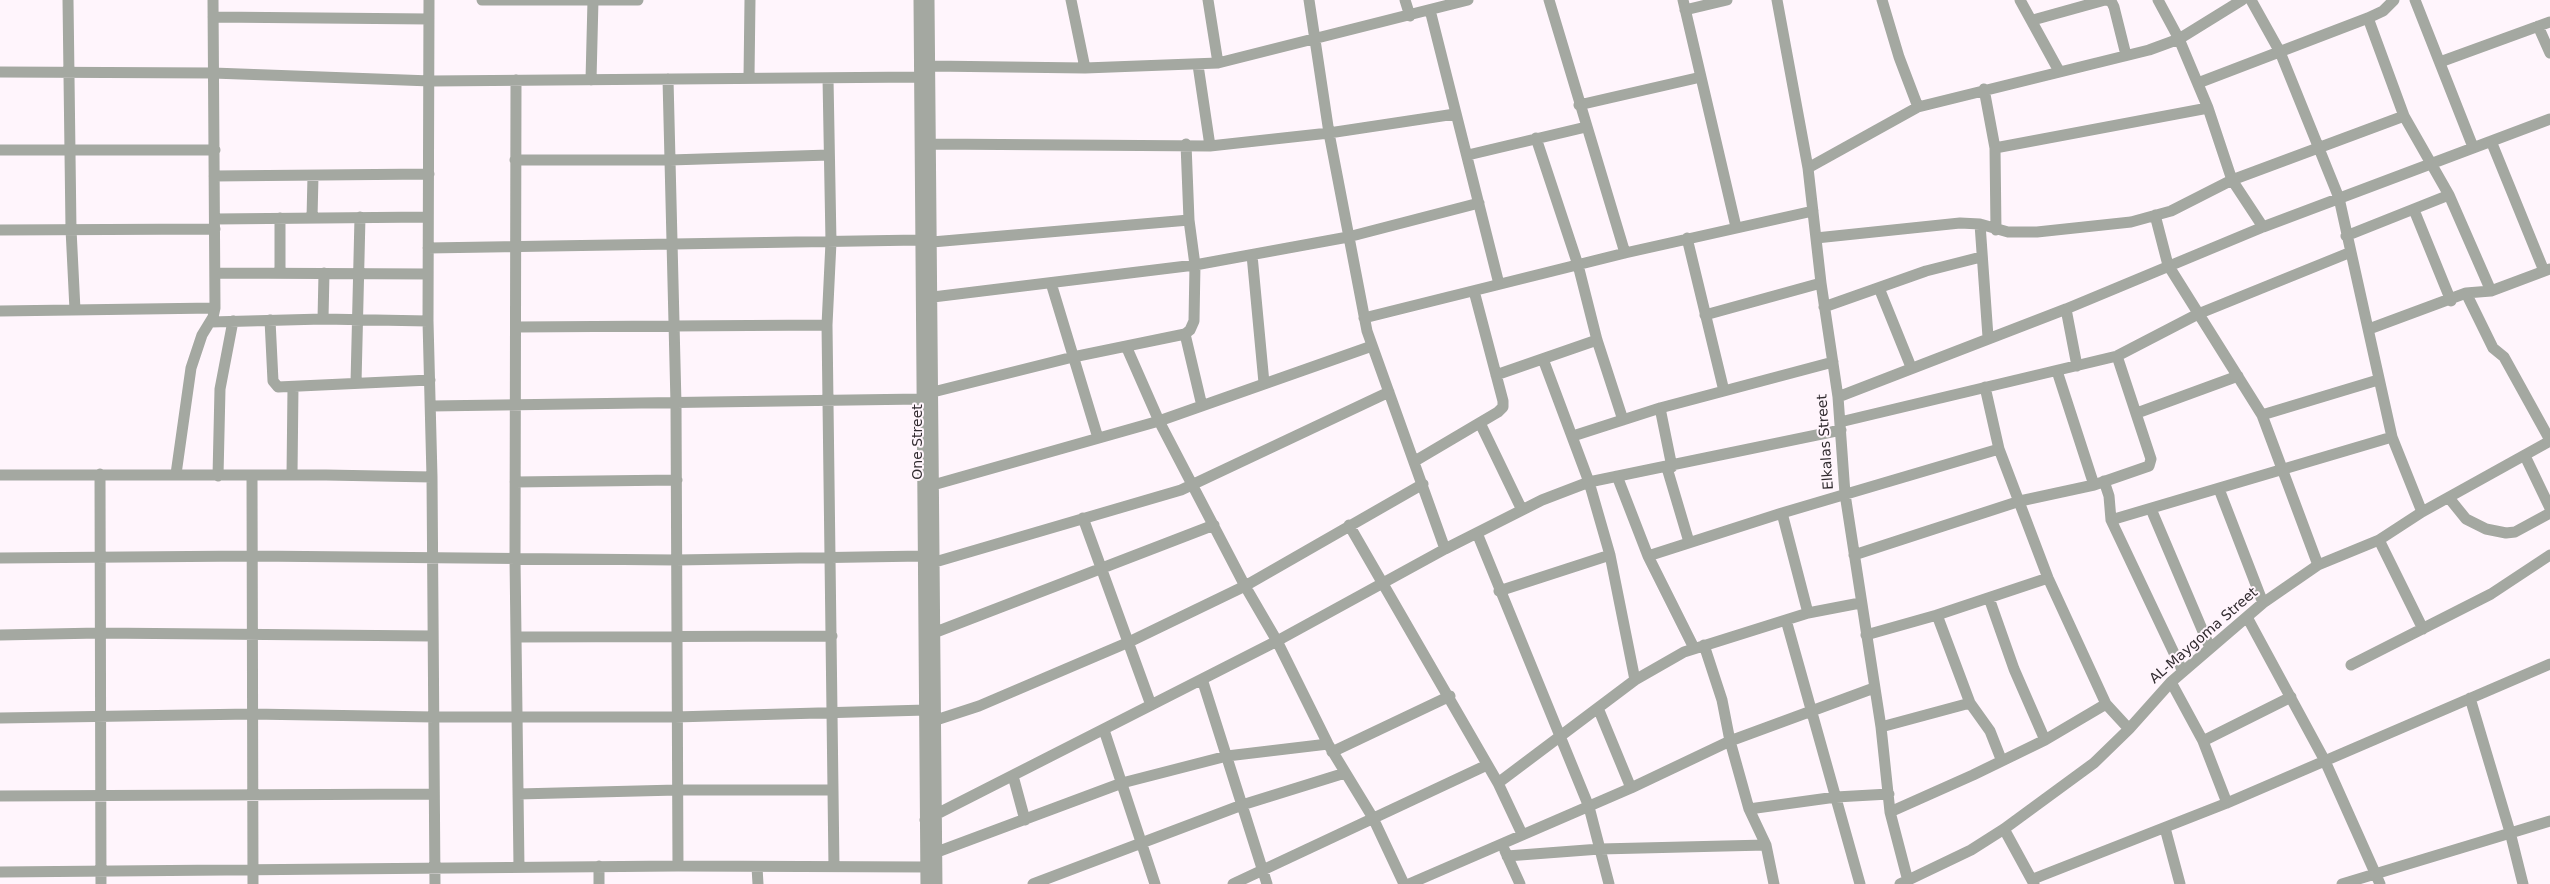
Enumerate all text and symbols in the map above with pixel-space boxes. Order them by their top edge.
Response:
street label: Elkalas Street [1814,394,1838,490]
street label: One Street [910,404,926,480]
street label: AL-Maygoma Street [2146,584,2262,688]

